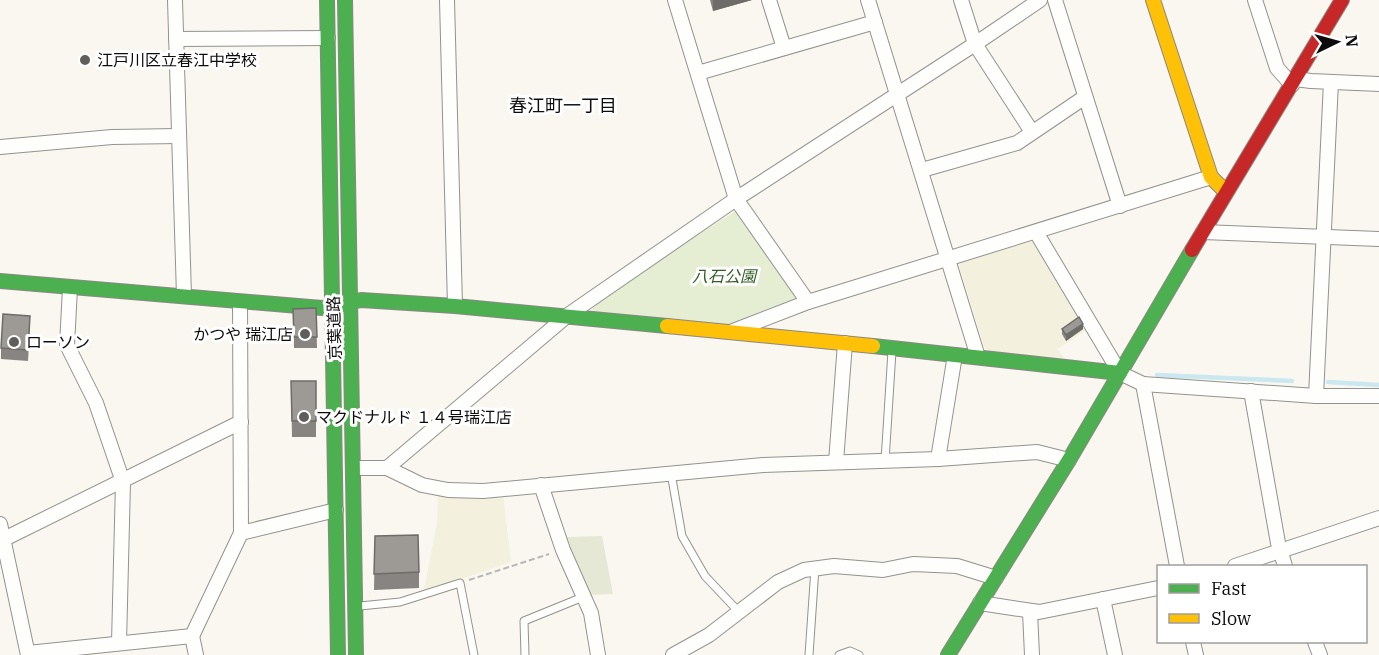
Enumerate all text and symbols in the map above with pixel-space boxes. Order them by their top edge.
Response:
north arrow [1307,12,1367,72]
text: N [1341,34,1362,48]
place label: 江戸川区立春江中学校 [97,50,257,70]
marker: 江戸川区立春江中学校 [78,53,92,67]
district label: 春江町一丁目 [509,94,617,117]
park label: 八石公園 [692,266,758,286]
street label: 京葉道路 [323,296,345,360]
place label: かつや 瑞江店 [193,324,293,344]
marker: かつや 瑞江店 [298,327,312,341]
place label: ローソン [26,332,90,352]
marker: ローソン [7,335,21,349]
place label: マクドナルド １４号瑞江店 [316,407,512,427]
marker: マクドナルド １４号瑞江店 [297,410,311,424]
legend [1157,565,1367,643]
text: Fast [1211,577,1246,600]
text: Slow [1211,607,1251,630]

